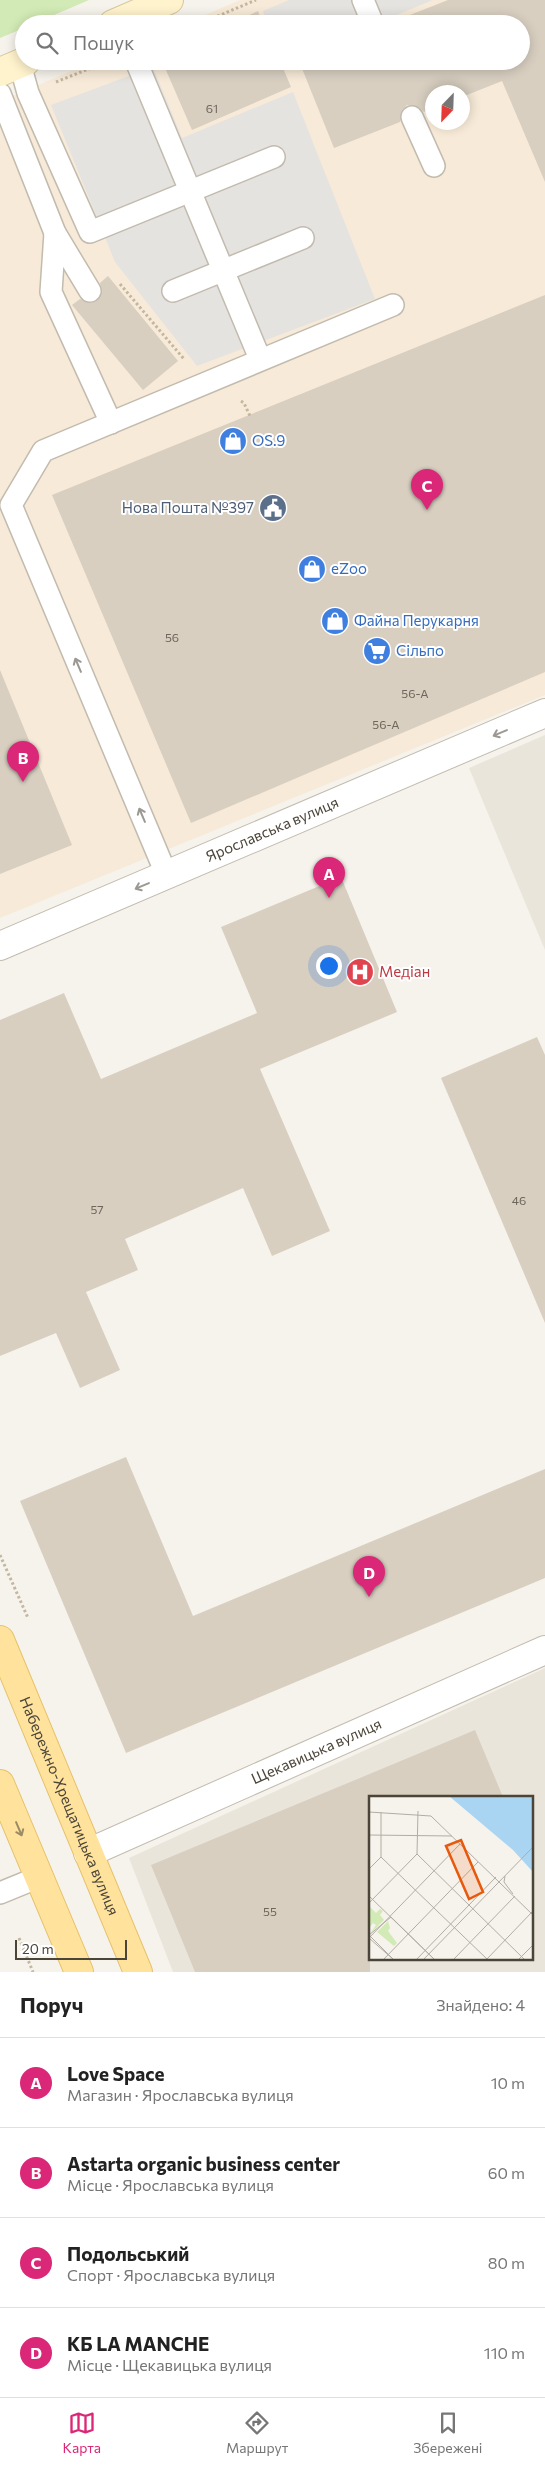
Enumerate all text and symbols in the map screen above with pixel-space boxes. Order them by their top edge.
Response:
search box [15,15,530,70]
icon: search [33,29,61,57]
text: Пошук [73,31,134,54]
north arrow [425,85,470,130]
house number: 61 [206,101,218,115]
shop icon: OS.9 [218,426,248,456]
place label: OS.9 [252,431,285,449]
pin: C [411,469,443,510]
public building icon: Нова Пошта №397 [258,493,288,523]
place label: Нова Пошта №397 [122,498,254,516]
shop icon: eZoo [297,554,327,584]
place label: eZoo [331,559,367,577]
shop icon: Файна Перукарня [320,606,350,636]
place label: Файна Перукарня [354,611,479,629]
house number: 56 [165,630,179,644]
supermarket icon: Сільпо [362,636,392,666]
place label: Сільпо [396,641,444,659]
one-way arrow [73,658,83,673]
house number: 56-А [401,686,429,700]
house number: 56-А [372,717,400,731]
one-way arrow [493,728,508,738]
pin: B [7,741,39,782]
street label: Ярославська вулиця [203,792,341,865]
one-way arrow [136,807,145,822]
pin: A [313,857,345,898]
one-way arrow [135,882,150,892]
your location [316,953,342,979]
hospital icon: Медіан [345,957,375,987]
place label: Медіан [379,962,430,980]
house number: 46 [512,1193,526,1207]
house number: 57 [90,1202,104,1216]
pin: D [353,1556,385,1597]
street label: Набережно-Хрещатицька вулиця [17,1694,123,1918]
street label: Щекавицька вулиця [248,1714,384,1787]
inset map [369,1796,532,1960]
one-way arrow [14,1821,24,1836]
house number: 55 [263,1904,277,1918]
scale bar [15,1937,128,1960]
text: 20 m [22,1940,54,1957]
text: Поруч [20,1992,83,2017]
text: Знайдено: 4 [436,1995,525,2014]
text: Love Space [67,2062,164,2085]
text: A [30,2073,42,2092]
text: 10 m [491,2073,525,2092]
text: Магазин · Ярославська вулиця [67,2085,294,2104]
text: Astarta organic business center [67,2152,340,2175]
text: B [31,2163,41,2182]
text: 60 m [488,2163,525,2182]
text: Місце · Ярославська вулиця [67,2175,274,2194]
text: Подольський [67,2242,189,2265]
text: C [31,2253,41,2272]
text: 80 m [488,2253,525,2272]
text: Спорт · Ярославська вулиця [67,2265,275,2284]
text: КБ LA MANCHE [67,2332,209,2355]
text: D [30,2343,42,2362]
text: 110 m [484,2343,525,2362]
text: Місце · Щекавицька вулиця [67,2355,272,2374]
tab: Карта [63,2409,101,2456]
tab: Маршрут [226,2409,288,2456]
tab: Збережені [413,2409,482,2456]

